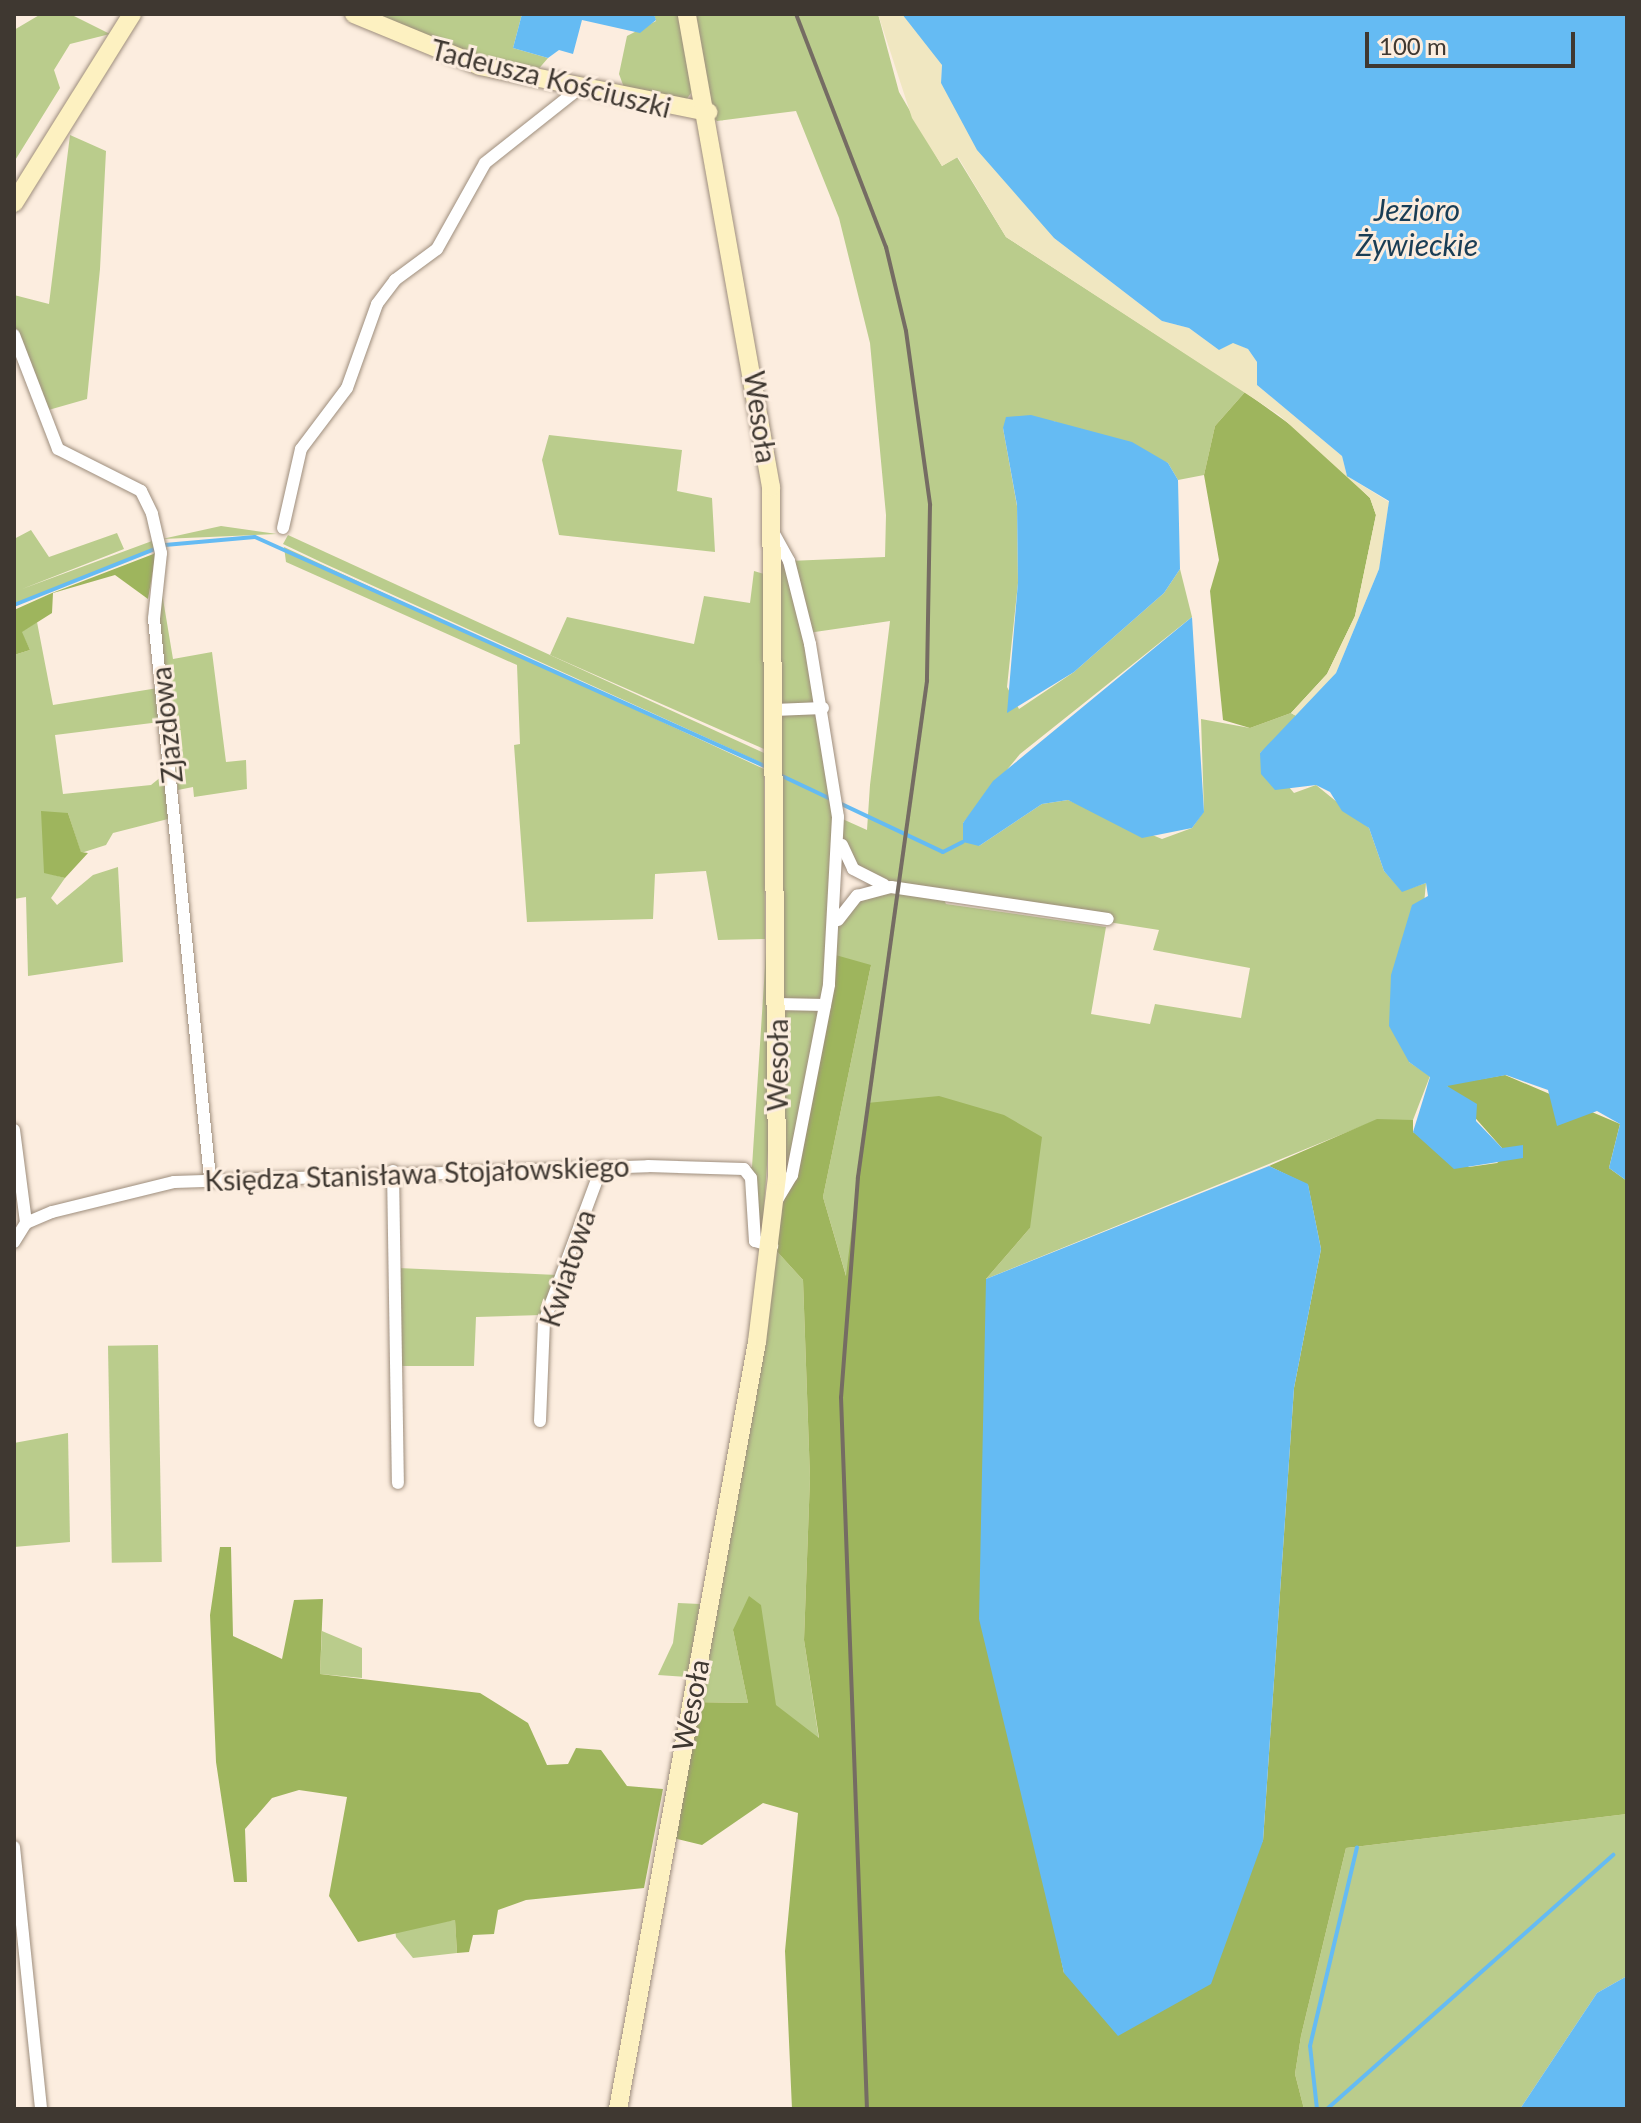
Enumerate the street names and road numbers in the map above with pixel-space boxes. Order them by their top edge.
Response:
street label: Tadeusza Kościuszki [428,32,674,124]
street label: Wesoła [738,369,784,465]
street label: Zjazdowa [143,665,189,785]
street label: Wesoła [760,1019,794,1111]
street label: Księdza Stanisława Stojałowskiego [204,1149,630,1197]
street label: Kwiatowa [532,1205,602,1331]
street label: Wesoła [665,1656,715,1754]

